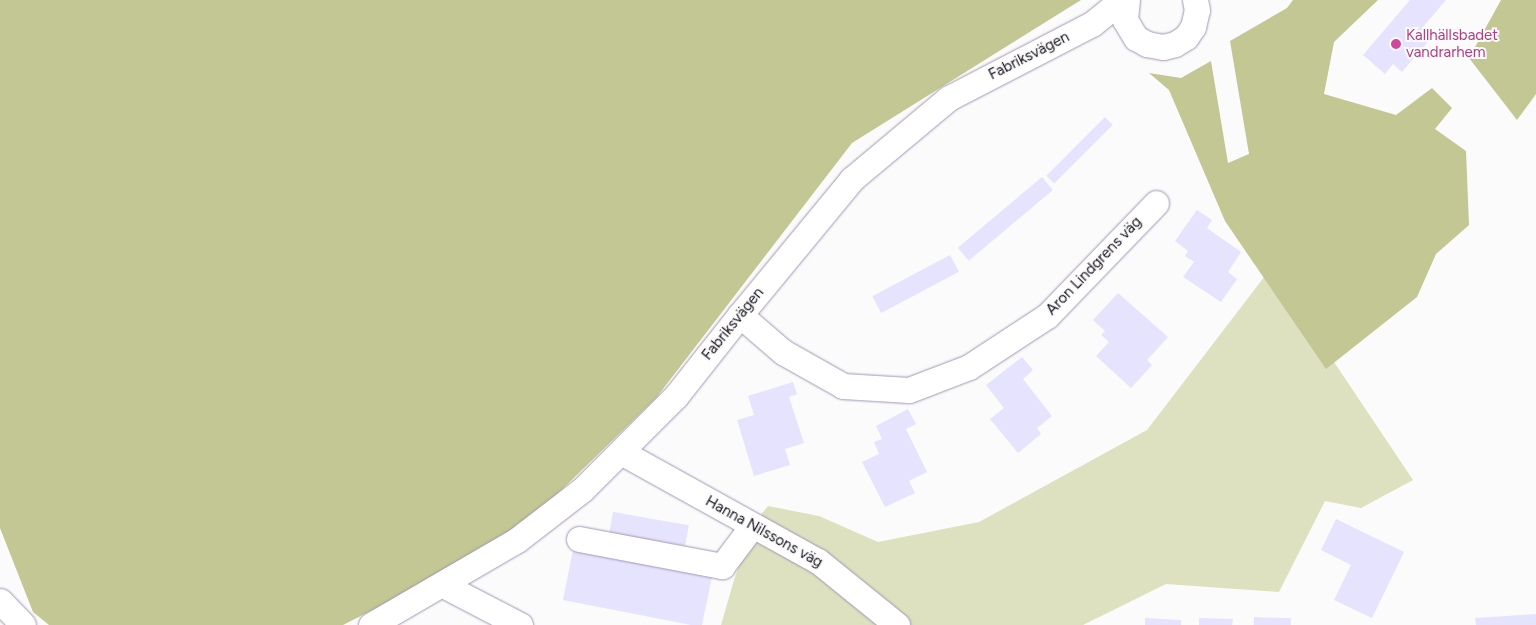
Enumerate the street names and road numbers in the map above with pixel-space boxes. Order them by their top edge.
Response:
street label: Fabriksvägen [986,28,1072,84]
street label: Aron Lindgrens väg [1042,213,1146,319]
street label: Fabriksvägen [698,284,768,364]
street label: Hanna Nilssons väg [702,492,826,572]

